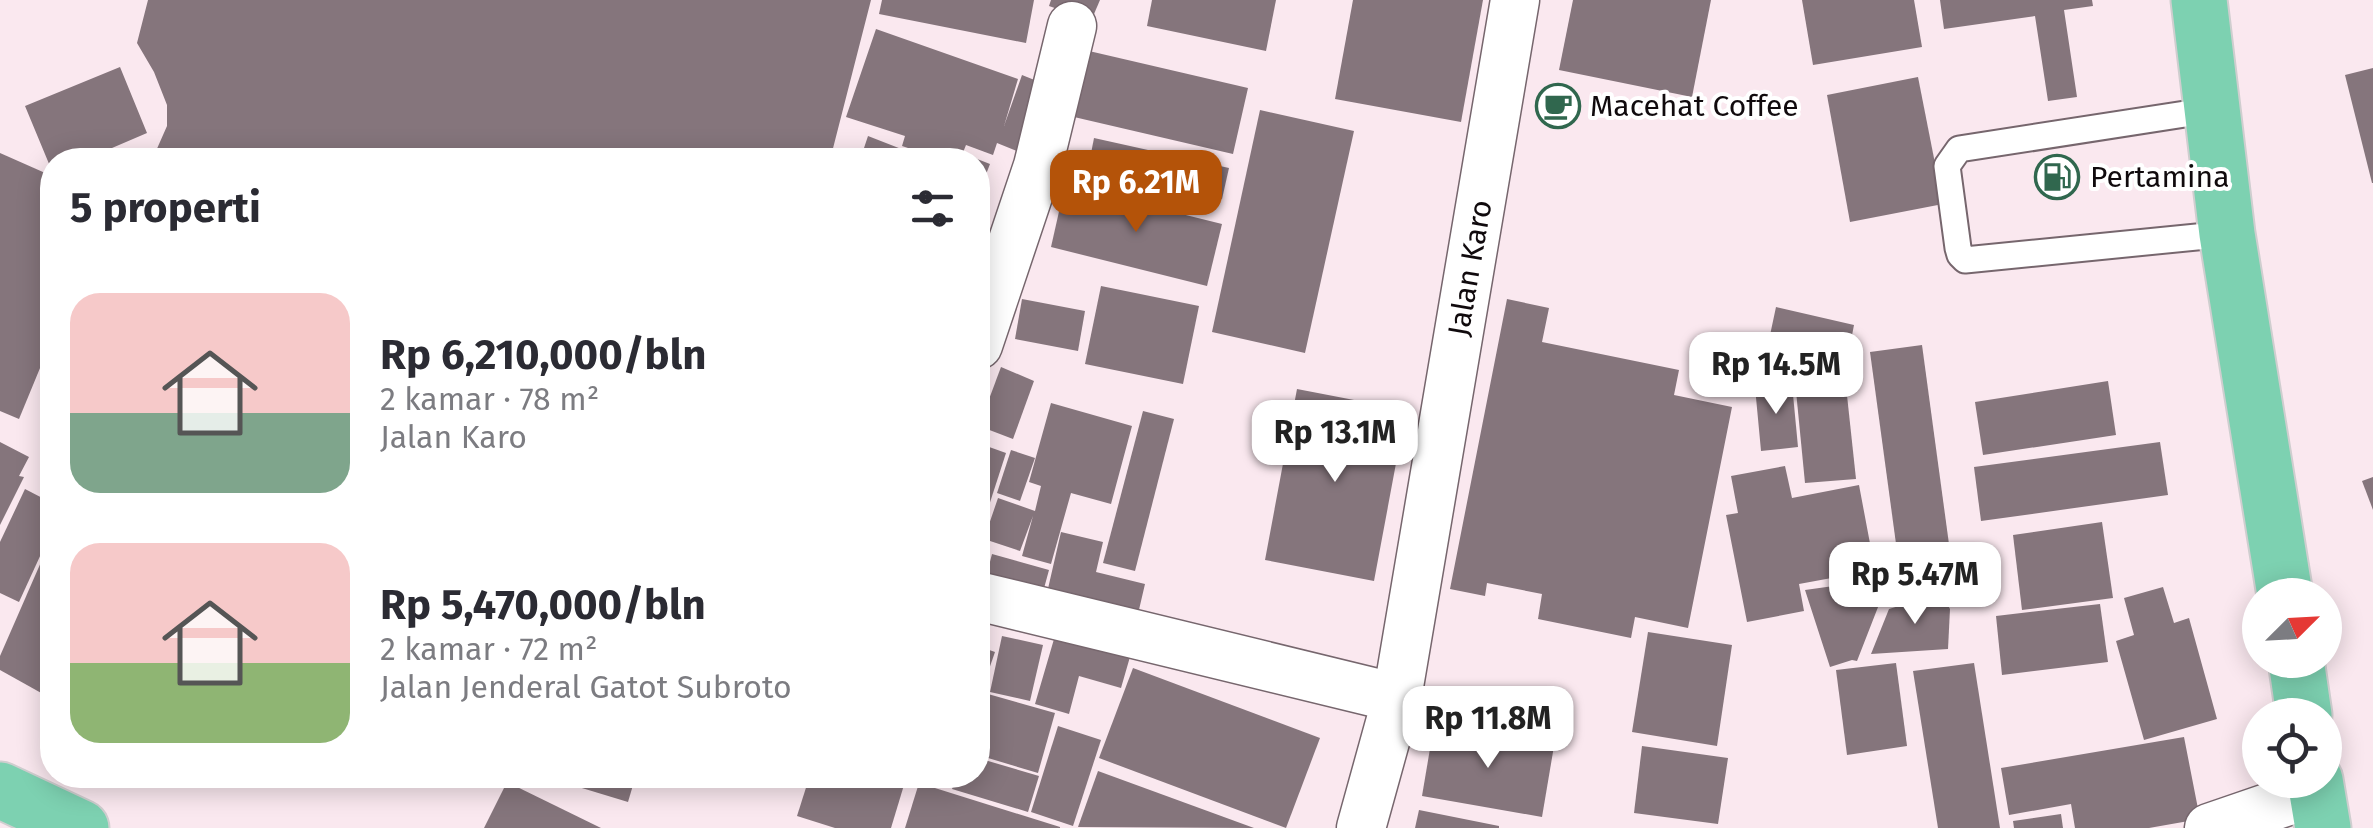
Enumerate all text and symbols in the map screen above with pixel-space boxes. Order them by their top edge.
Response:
cafe icon: Macehat Coffee [1535,83,1581,129]
place label: Macehat Coffee [1590,88,1799,124]
pin: Rp 6.21M [1033,150,1239,235]
fuel station icon: Pertamina [2034,154,2080,200]
place label: Pertamina [2090,159,2229,195]
text: Rp 6.21M [1072,163,1200,201]
icon: filters [905,181,960,236]
text: 5 properti [70,183,261,233]
street label: Jalan Karo [1440,197,1500,339]
text: Rp 6,210,000/bln [380,330,706,380]
pin: Rp 14.5M [1673,332,1879,417]
icon: home [150,333,270,453]
text: Rp 14.5M [1711,345,1841,383]
text: 2 kamar · 78 m² [380,380,599,418]
pin: Rp 13.1M [1232,400,1438,485]
text: Rp 13.1M [1274,413,1396,451]
text: Jalan Karo [380,418,527,456]
pin: Rp 5.47M [1812,542,2018,627]
text: Rp 5.47M [1851,555,1979,593]
north arrow [2242,578,2342,678]
map controls [2242,578,2342,798]
text: Rp 5,470,000/bln [380,580,706,630]
icon: home [150,583,270,703]
text: 2 kamar · 72 m² [380,630,598,668]
text: Jalan Jenderal Gatot Subroto [380,668,792,706]
pin: Rp 11.8M [1385,686,1591,771]
button: locate [2242,698,2342,798]
text: Rp 11.8M [1425,699,1551,737]

